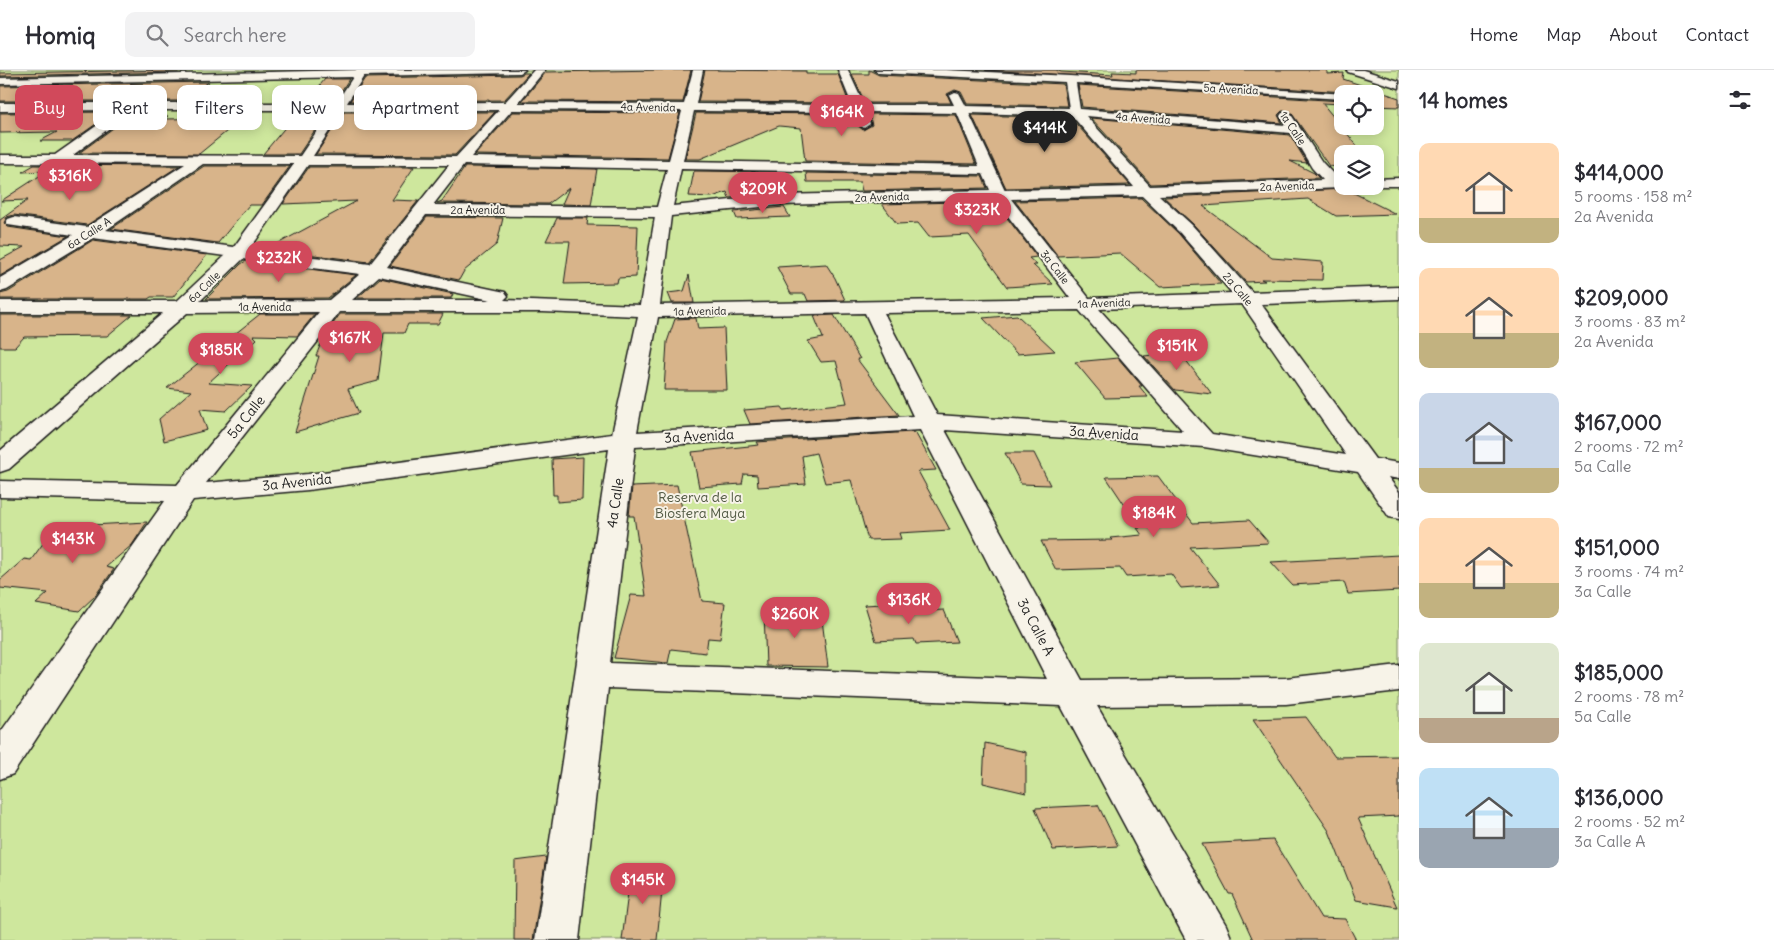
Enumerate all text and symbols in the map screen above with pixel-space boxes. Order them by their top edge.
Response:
search box [125,12,475,57]
text: Homiq [25,20,95,50]
icon: search [143,21,171,49]
text: Search here [183,23,286,47]
text: Home [1470,23,1518,46]
text: Map [1546,23,1581,46]
text: About [1609,23,1657,46]
text: Contact [1685,23,1749,46]
street label: 5a Avenida [1203,81,1259,97]
chip: Buy [15,85,83,130]
chip: Rent [93,85,167,130]
chip: Filters [177,85,262,130]
chip: New [272,85,344,130]
chip: Apartment [354,85,477,130]
map controls [1334,85,1384,195]
button: locate [1334,85,1384,135]
icon: filters [1726,86,1754,114]
text: 14 homes [1419,87,1508,114]
pin: $164K [807,94,877,137]
street label: 4a Avenida [620,100,676,114]
text: $164K [820,101,864,121]
street label: 4a Avenida [1115,109,1171,127]
street label: 1a Calle [1277,109,1309,148]
pin: $414K [1010,111,1080,153]
text: $414K [1023,117,1067,137]
button: layers [1334,145,1384,195]
pin: $316K [35,158,105,201]
text: $414,000 [1574,159,1664,186]
icon: home [1459,163,1519,223]
text: $316K [48,165,92,185]
pin: $209K [728,172,798,214]
text: $209K [739,178,787,198]
street label: 2a Avenida [1259,178,1315,194]
text: 5 rooms · 158 m² [1574,186,1692,206]
street label: 2a Avenida [854,189,910,205]
pin: $323K [942,192,1012,235]
text: $323K [954,199,1000,219]
street label: 2a Avenida [451,203,505,217]
text: 2a Avenida [1574,206,1654,226]
street label: 6a Calle A [64,214,114,252]
pin: $232K [244,240,314,283]
text: $232K [256,247,302,267]
street label: 3a Calle [1037,247,1073,287]
street label: 6a Calle [185,268,223,306]
street label: 2a Calle [1220,269,1256,309]
text: $209,000 [1574,284,1668,311]
icon: home [1459,288,1519,348]
street label: 1a Avenida [1077,295,1131,311]
street label: 1a Avenida [238,300,292,314]
street label: 1a Avenida [673,304,727,318]
text: 3 rooms · 83 m² [1574,311,1686,331]
pin: $167K [315,320,385,363]
text: $167K [329,327,371,347]
pin: $151K [1142,328,1212,371]
text: 2a Avenida [1574,331,1654,351]
pin: $185K [186,332,256,375]
text: $151K [1157,335,1197,355]
text: $185K [199,339,243,359]
street label: 5a Calle [223,392,269,442]
text: $167,000 [1574,409,1662,436]
icon: home [1459,413,1519,473]
street label: 3a Avenida [1068,422,1140,444]
street label: 3a Avenida [664,425,734,447]
text: 2 rooms · 72 m² [1574,436,1684,456]
text: 5a Calle [1574,456,1631,476]
street label: 3a Avenida [261,469,333,495]
street label: 4a Calle [603,477,627,529]
park label: Reserva de la Biosfera Maya [655,488,745,522]
pin: $184K [1119,496,1189,538]
text: $184K [1132,502,1176,522]
pin: $143K [38,522,108,564]
text: $143K [51,528,95,548]
text: $151,000 [1574,534,1660,561]
icon: home [1459,538,1519,598]
text: 3 rooms · 74 m² [1574,561,1684,581]
text: 3a Calle [1574,581,1631,601]
pin: $136K [874,582,944,625]
text: $136K [887,589,931,609]
street label: 3a Calle A [1013,595,1059,659]
pin: $260K [760,596,830,639]
text: $260K [771,603,819,623]
text: $185,000 [1574,659,1664,686]
icon: home [1459,663,1519,723]
text: 2 rooms · 78 m² [1574,686,1684,706]
text: 5a Calle [1574,706,1631,726]
text: $136,000 [1574,784,1664,811]
icon: home [1459,788,1519,848]
text: 2 rooms · 52 m² [1574,811,1685,831]
text: 3a Calle A [1574,831,1645,851]
pin: $145K [608,862,678,905]
text: $145K [621,869,665,889]

